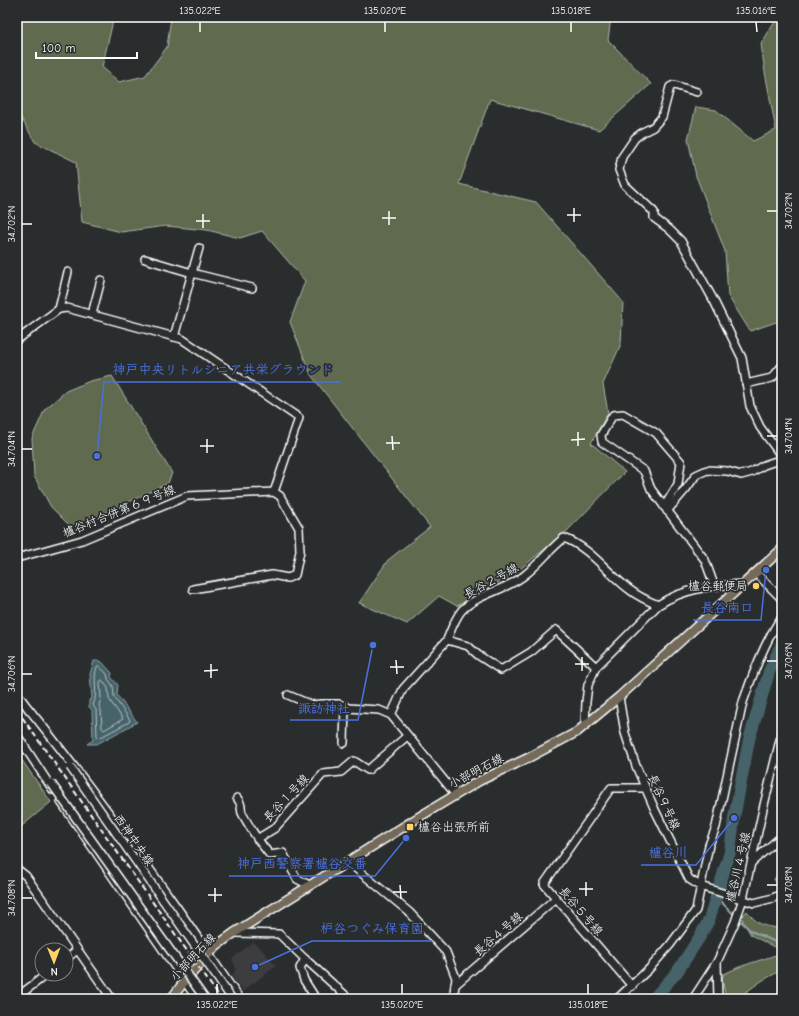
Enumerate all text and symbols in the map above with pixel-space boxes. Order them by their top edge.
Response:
text: 135.022°E [179,5,221,17]
text: 135.020°E [364,5,406,17]
text: 135.018°E [551,5,591,17]
text: 135.016°E [736,5,776,17]
scale bar [36,34,137,60]
text: 100 m [42,41,75,55]
text: 34.702°N [783,193,795,229]
text: 34.702°N [6,206,18,242]
callout: 神戸中央リトルシニア共栄グラウンド [104,357,341,382]
text: 神戸中央リトルシニア共栄グラウンド [112,362,334,377]
text: 34.704°N [783,418,795,454]
text: 34.704°N [6,431,18,467]
street label: 櫨谷村合併第６９号線 [61,482,177,540]
street label: 長谷２号線 [461,560,521,602]
place label: 櫨谷郵便局 [688,579,748,593]
marker: 櫨谷郵便局 [751,581,761,591]
callout: 長谷南口 [693,595,761,620]
text: 長谷南口 [701,600,753,615]
text: 34.706°N [783,643,795,679]
text: 34.706°N [6,656,18,692]
callout: 諏訪神社 [290,695,358,720]
text: 諏訪神社 [298,701,350,716]
street label: 小部明石線 [446,751,506,791]
street label: 長谷１号線 [260,771,312,825]
street label: 長谷９号線 [645,772,683,832]
street label: 西神中央線 [111,811,157,869]
place label: 櫨谷出張所前 [418,820,490,834]
marker: 櫨谷出張所前 [405,822,415,832]
street label: 櫨谷川４号線 [723,830,753,904]
callout: 櫨谷川 [641,840,696,865]
text: 櫨谷川 [648,845,688,860]
callout: 神戸西警察署櫨谷交番 [229,851,375,876]
text: 神戸西警察署櫨谷交番 [237,856,367,871]
text: 34.708°N [783,867,795,903]
text: 34.708°N [6,880,18,916]
street label: 長谷５号線 [556,884,606,938]
street label: 長谷４号線 [471,909,525,959]
callout: 枦谷つぐみ保育園 [312,916,432,941]
text: 枦谷つぐみ保育園 [320,921,424,936]
street label: 小部明石線 [167,930,219,984]
north arrow [34,942,74,982]
text: N [50,965,58,978]
text: 135.022°E [196,999,238,1011]
text: 135.020°E [381,999,423,1011]
text: 135.018°E [568,999,608,1011]

